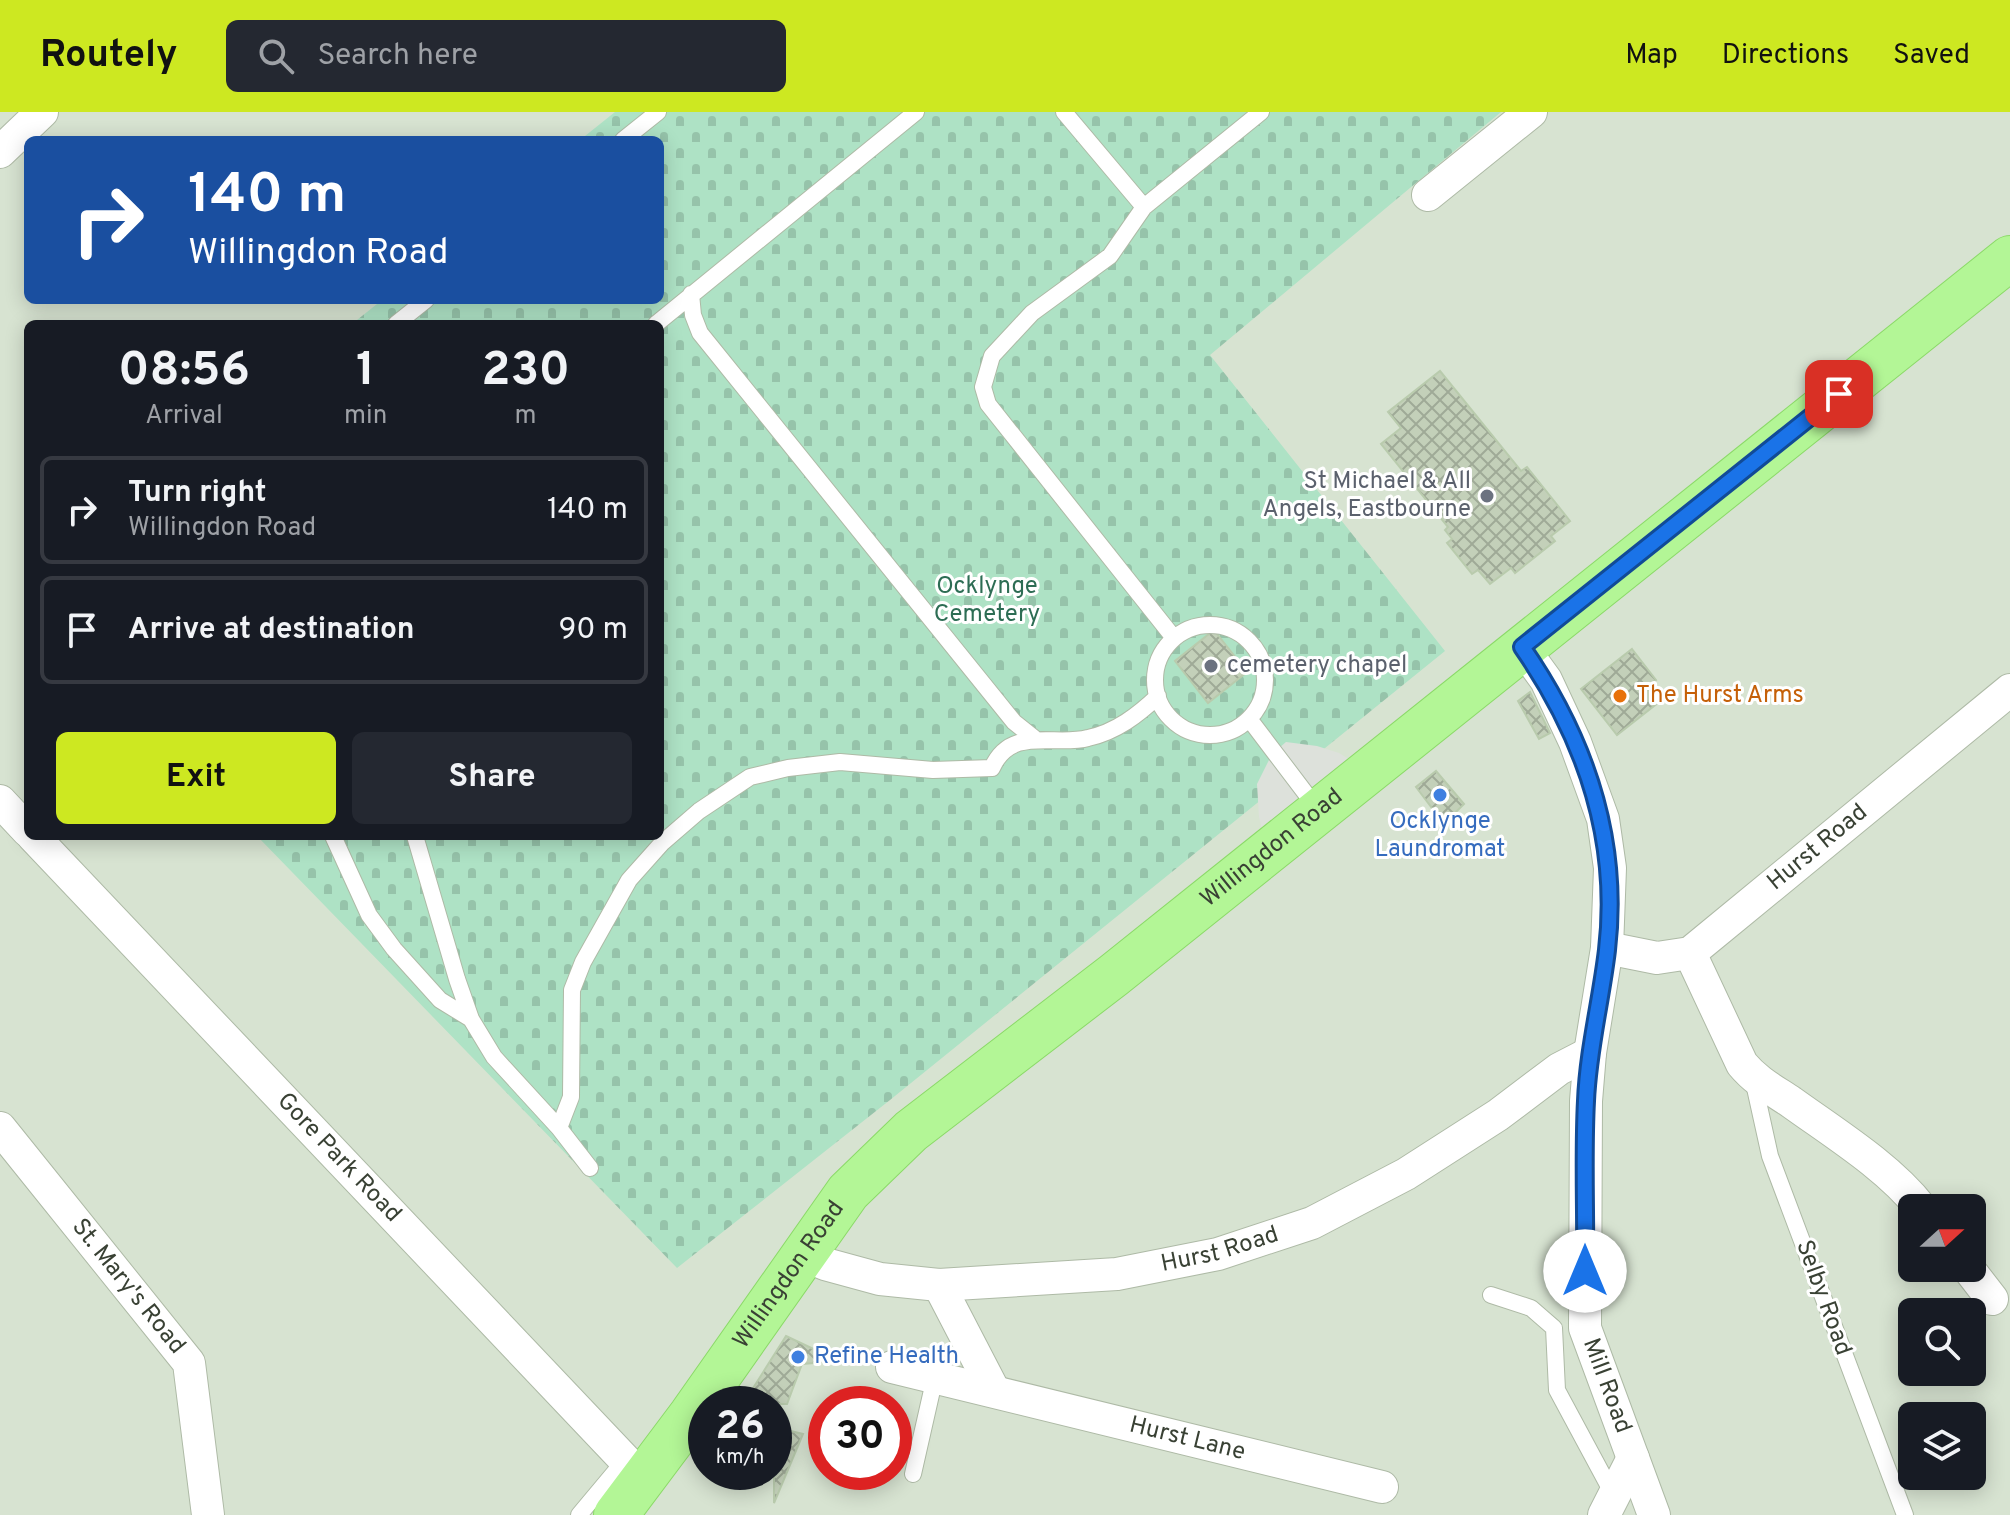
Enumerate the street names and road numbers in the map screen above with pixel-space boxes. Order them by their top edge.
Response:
street label: Willingdon Road [1195,782,1349,914]
street label: Hurst Road [1762,798,1874,898]
street label: Gore Park Road [270,1087,407,1229]
street label: Willingdon Road [727,1195,852,1355]
street label: St. Mary's Road [64,1213,191,1361]
street label: Hurst Road [1158,1220,1283,1280]
street label: Selby Road [1788,1236,1858,1360]
street label: Mill Road [1575,1334,1638,1438]
street label: Hurst Lane [1126,1411,1248,1468]

